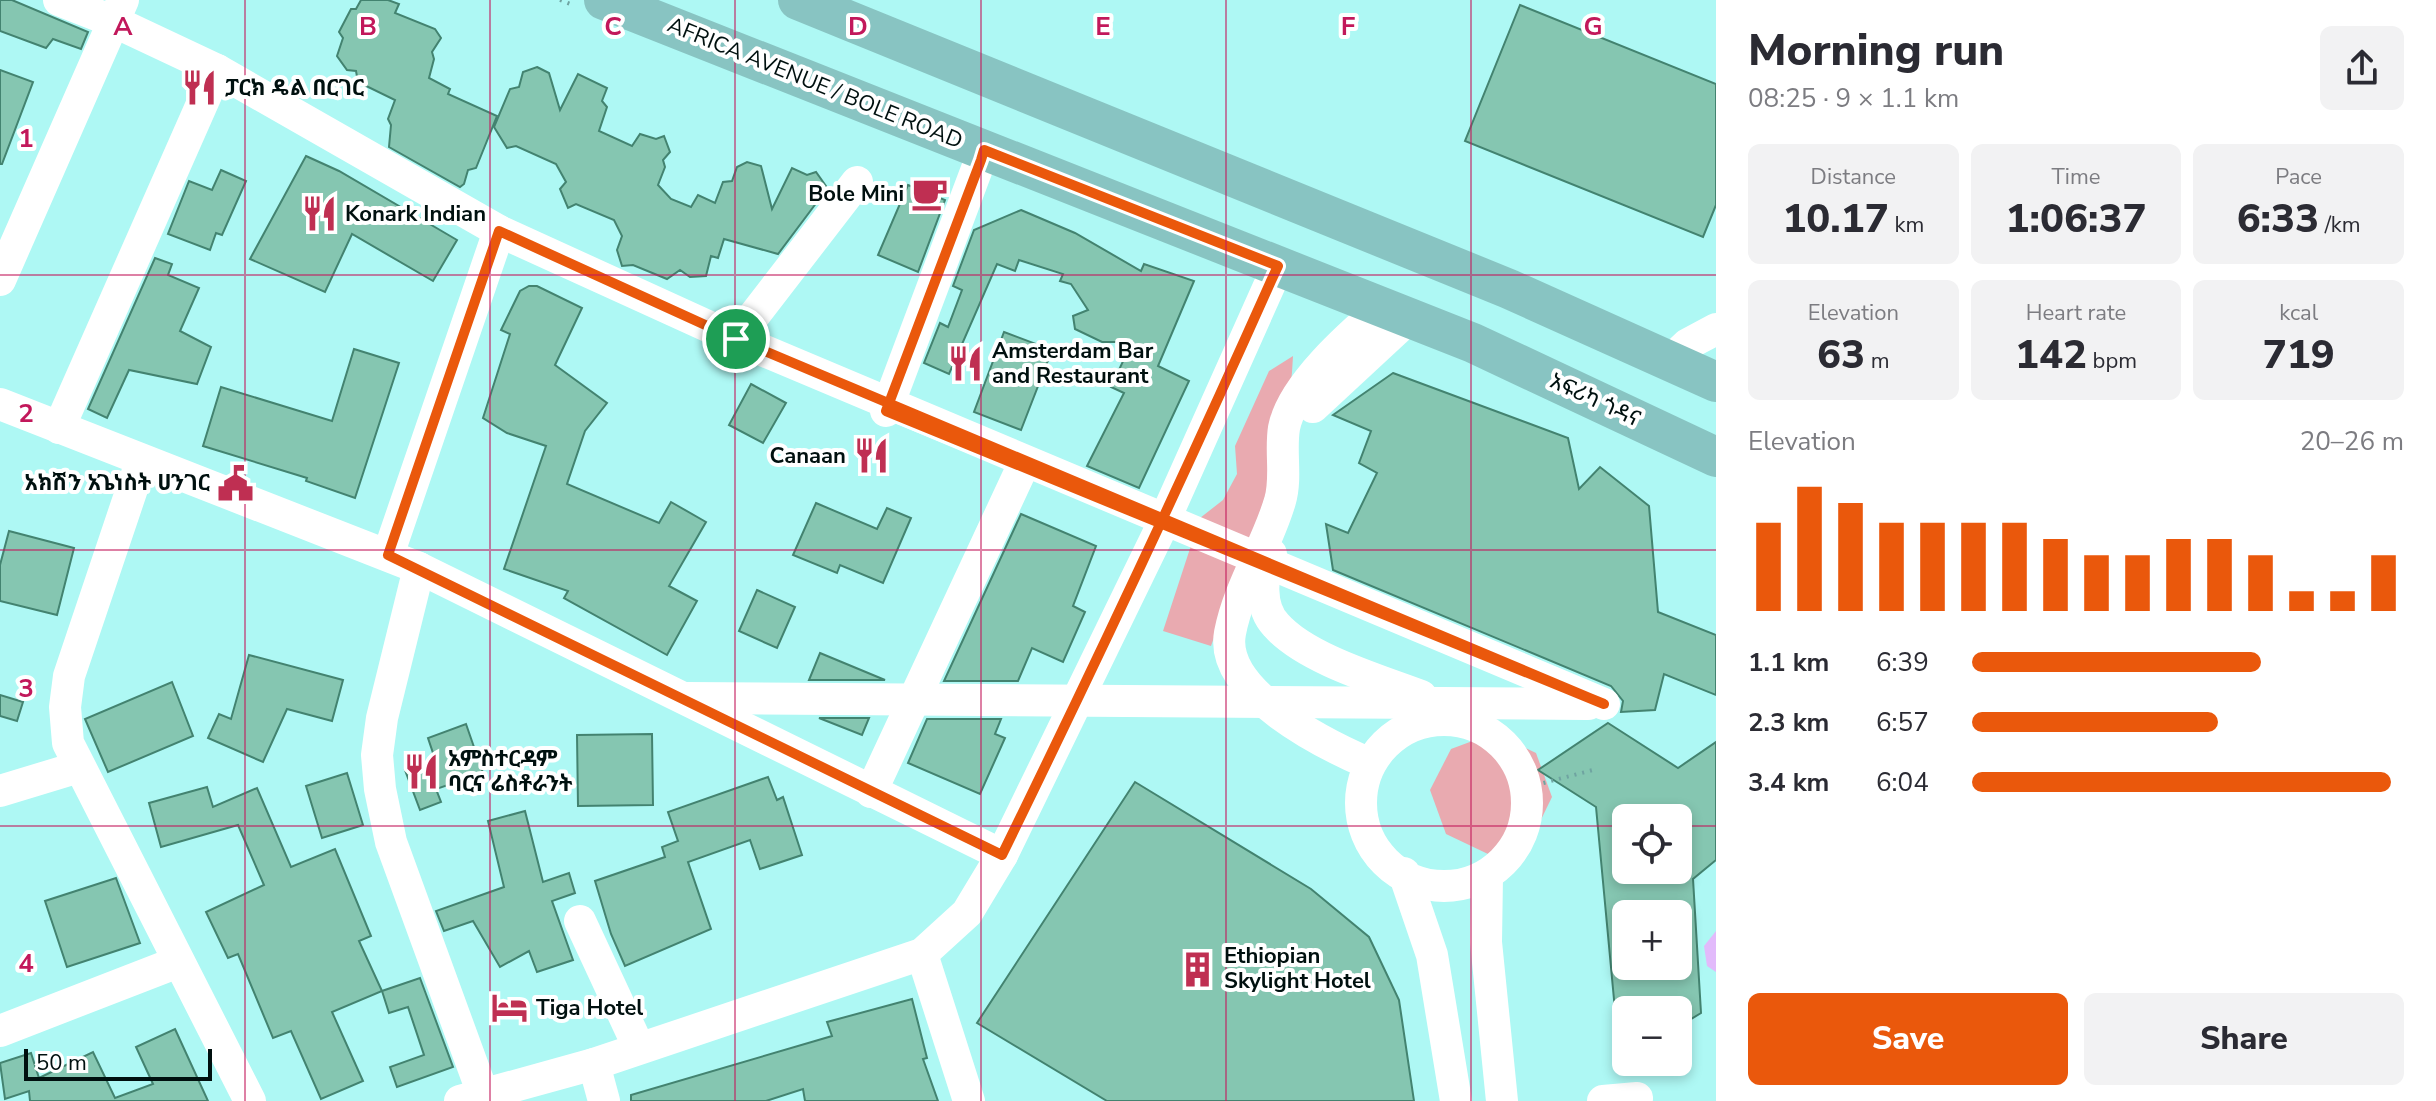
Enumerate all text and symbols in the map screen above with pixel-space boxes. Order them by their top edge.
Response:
text: A [113,9,133,44]
text: B [359,9,377,44]
text: C [604,9,622,44]
text: E [1095,9,1111,44]
text: F [1341,9,1355,44]
text: G [1583,9,1603,44]
street label: AFRICA AVENUE / BOLE ROAD [664,12,966,154]
text: Morning run [1748,21,2004,81]
button: share [2320,26,2404,110]
restaurant icon: ፓርክ ዴል በርገር [180,69,218,107]
place label: ፓርክ ዴል በርገር [225,73,364,103]
text: 08:25 · 9 × 1.1 km [1748,81,1959,116]
text: 1 [18,121,34,156]
text: Distance [1811,162,1896,192]
text: Time [2052,162,2100,192]
text: Pace [2275,162,2322,192]
cafe icon: Bole Mini [911,175,949,213]
place label: Bole Mini [808,179,904,209]
text: 10.17 [1782,192,1889,246]
text: 1:06:37 [2006,192,2146,246]
text: 6:33 [2237,192,2319,246]
restaurant icon: Konark Indian [300,195,338,233]
place label: Konark Indian [345,199,486,229]
text: km [1889,210,1924,240]
text: /km [2319,210,2361,240]
text: Elevation [1808,298,1899,328]
text: Heart rate [2026,298,2126,328]
text: kcal [2279,298,2318,328]
pin [702,305,770,373]
icon: arrive [714,317,758,361]
text: 63 [1817,328,1865,382]
text: 142 [2015,328,2087,382]
text: 719 [2263,328,2335,382]
place label: Amsterdam Bar and Restaurant [992,336,1154,391]
restaurant icon: Amsterdam Bar and Restaurant [947,345,985,383]
text: m [1865,346,1890,376]
text: bpm [2087,346,2137,376]
street label: አፍሪካ ጎዳና [1545,366,1645,434]
text: 2 [18,396,34,431]
text: Elevation [1748,424,1856,459]
text: 20–26 m [2300,424,2404,459]
restaurant icon: Canaan [853,437,891,475]
place label: Canaan [770,441,846,471]
public building icon: አክሽን አጌነስት ሀንገር [217,464,255,502]
place label: አክሽን አጌነስት ሀንገር [25,468,210,498]
text: 1.1 km [1748,645,1829,680]
text: 6:39 [1876,645,1929,680]
text: 3 [18,671,34,706]
text: 2.3 km [1748,705,1829,740]
text: 6:57 [1876,705,1929,740]
place label: አምስተርዳም ባርና ሬስቶራንት [448,744,573,799]
restaurant icon: አምስተርዳም ባርና ሬስቶራንት [403,753,441,791]
text: 3.4 km [1748,765,1829,800]
text: 6:04 [1876,765,1929,800]
map controls [1612,804,1692,1076]
button: locate [1612,804,1692,884]
button: + [1612,900,1692,980]
place label: Ethiopian Skylight Hotel [1224,941,1371,996]
text: 4 [18,946,34,981]
building icon: Ethiopian Skylight Hotel [1179,950,1217,988]
hotel icon: Tiga Hotel [491,989,529,1027]
place label: Tiga Hotel [536,993,643,1023]
button: Save [1748,993,2068,1085]
button: Share [2084,993,2404,1085]
button: − [1612,996,1692,1076]
scale bar [24,1045,212,1081]
text: 50 m [36,1048,87,1078]

